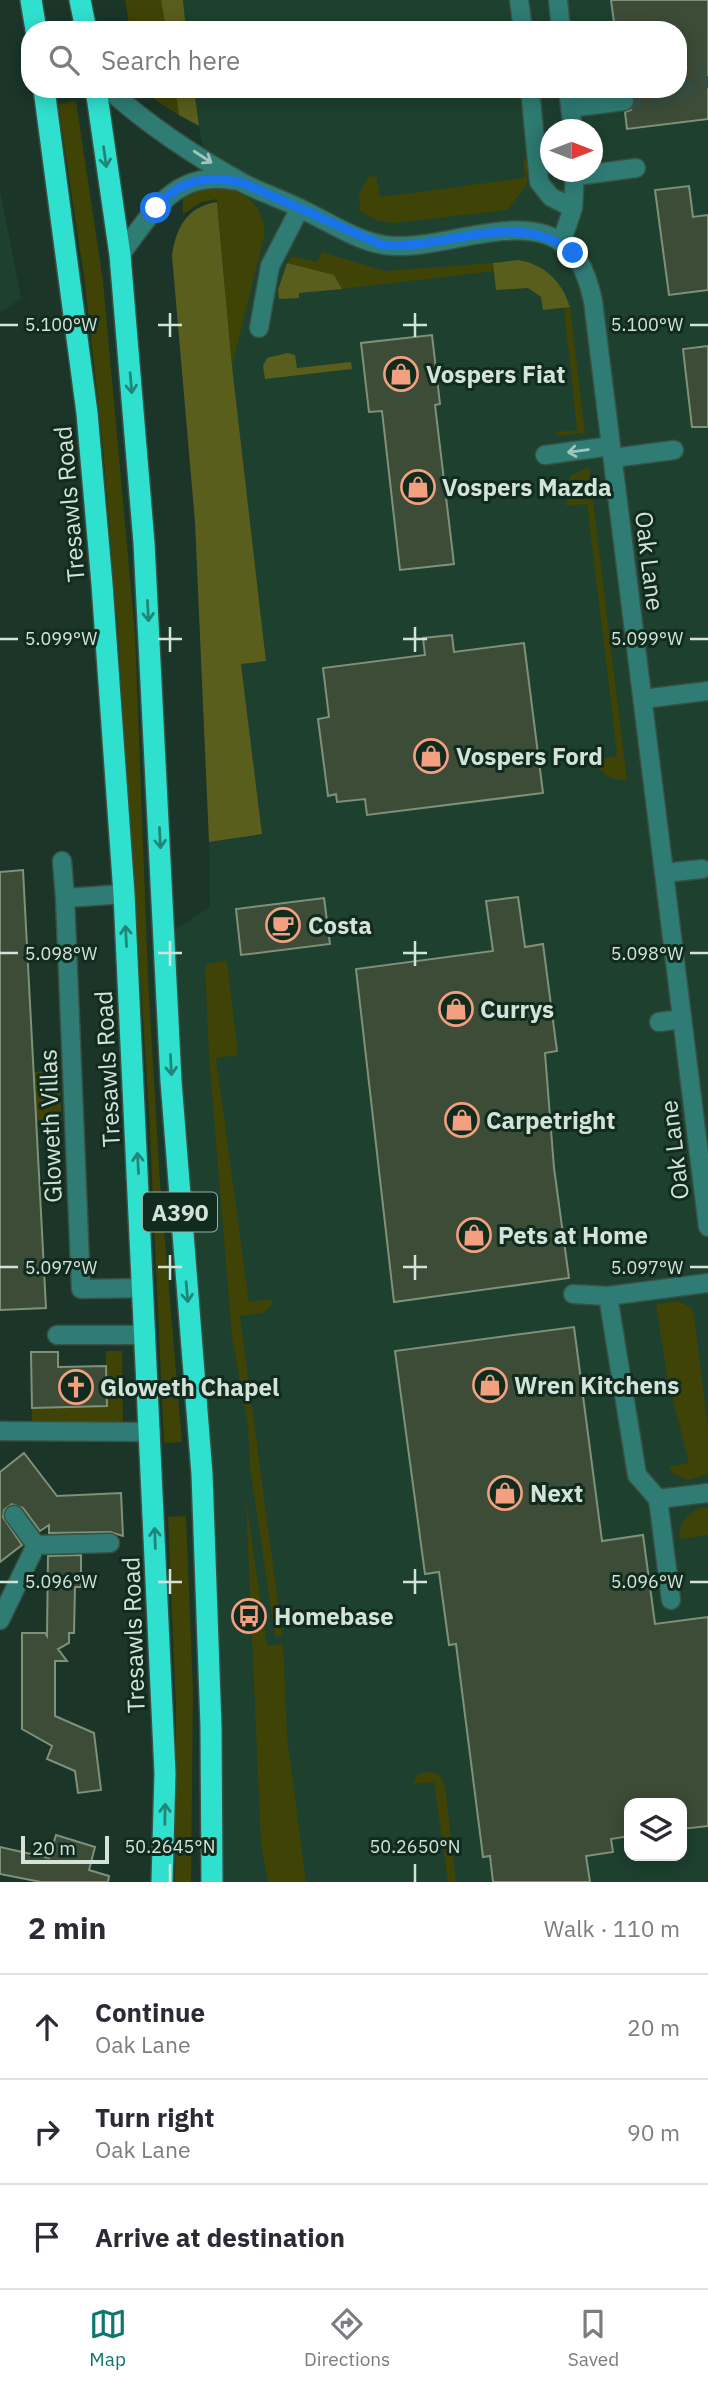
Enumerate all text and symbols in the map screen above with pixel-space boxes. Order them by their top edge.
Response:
search box [21,21,687,98]
icon: search [45,41,83,79]
text: Search here [101,43,240,77]
north arrow [540,119,603,182]
one-way arrow [99,145,112,168]
one-way arrow [193,150,213,164]
route start [140,192,171,223]
route end [557,237,588,268]
text: 5.100°W [25,313,97,336]
text: 5.100°W [611,313,683,336]
shop icon: Vospers Fiat [382,355,420,393]
place label: Vospers Fiat [426,358,566,390]
one-way arrow [125,371,138,394]
street label: Tresawls Road [46,425,92,583]
one-way arrow [567,444,590,457]
shop icon: Vospers Mazda [399,468,437,506]
place label: Vospers Mazda [442,471,612,503]
street label: Oak Lane [628,510,672,612]
one-way arrow [141,599,154,622]
text: 5.099°W [25,627,97,650]
text: 5.099°W [611,627,683,650]
shop icon: Vospers Ford [412,737,450,775]
place label: Vospers Ford [456,740,603,772]
one-way arrow [153,826,166,849]
cafe icon: Costa [264,906,302,944]
place label: Costa [308,909,372,941]
one-way arrow [119,925,132,948]
text: 5.098°W [25,942,97,965]
text: 5.098°W [611,942,683,965]
street label: Tresawls Road [87,990,127,1148]
shop icon: Currys [437,990,475,1028]
place label: Currys [480,993,554,1025]
street label: Gloweth Villas [31,1049,69,1203]
one-way arrow [164,1054,177,1077]
street label: Oak Lane [652,1099,696,1201]
shop icon: Carpetright [443,1101,481,1139]
place label: Carpetright [486,1104,616,1136]
one-way arrow [131,1153,144,1175]
road number: A390 [143,1192,217,1232]
shop icon: Pets at Home [455,1216,493,1254]
place label: Pets at Home [498,1219,648,1251]
text: 5.097°W [25,1256,97,1279]
text: 5.097°W [611,1256,683,1279]
one-way arrow [181,1281,194,1303]
shop icon: Wren Kitchens [471,1366,509,1404]
church icon: Gloweth Chapel [57,1368,95,1406]
place label: Wren Kitchens [514,1369,679,1401]
place label: Gloweth Chapel [100,1371,279,1403]
shop icon: Next [486,1474,524,1512]
place label: Next [530,1477,583,1509]
one-way arrow [149,1526,162,1549]
street label: Tresawls Road [114,1556,152,1714]
text: 5.096°W [25,1570,97,1593]
text: 5.096°W [611,1570,683,1593]
bus stop icon: Homebase [230,1597,268,1635]
place label: Homebase [274,1600,394,1632]
map controls [624,1798,687,1861]
button: layers [624,1798,687,1861]
one-way arrow [158,1803,171,1826]
scale bar [21,1833,108,1865]
text: 50.2645°N [125,1835,215,1858]
text: 50.2650°N [370,1835,460,1858]
text: 20 m [32,1836,76,1860]
text: 2 min [28,1908,106,1947]
text: Walk · 110 m [544,1913,680,1943]
text: Continue [95,1995,205,2029]
icon: ahead [28,2008,66,2046]
text: 20 m [627,2012,680,2042]
text: Oak Lane [95,2029,191,2059]
text: Turn right [95,2100,214,2134]
icon: right [28,2113,66,2151]
text: 90 m [627,2117,680,2147]
text: Oak Lane [95,2134,191,2164]
icon: arrive [28,2218,66,2256]
text: Arrive at destination [95,2220,345,2254]
tab: Map [89,2305,127,2371]
tab: Directions [304,2305,390,2371]
tab: Saved [568,2305,619,2371]

